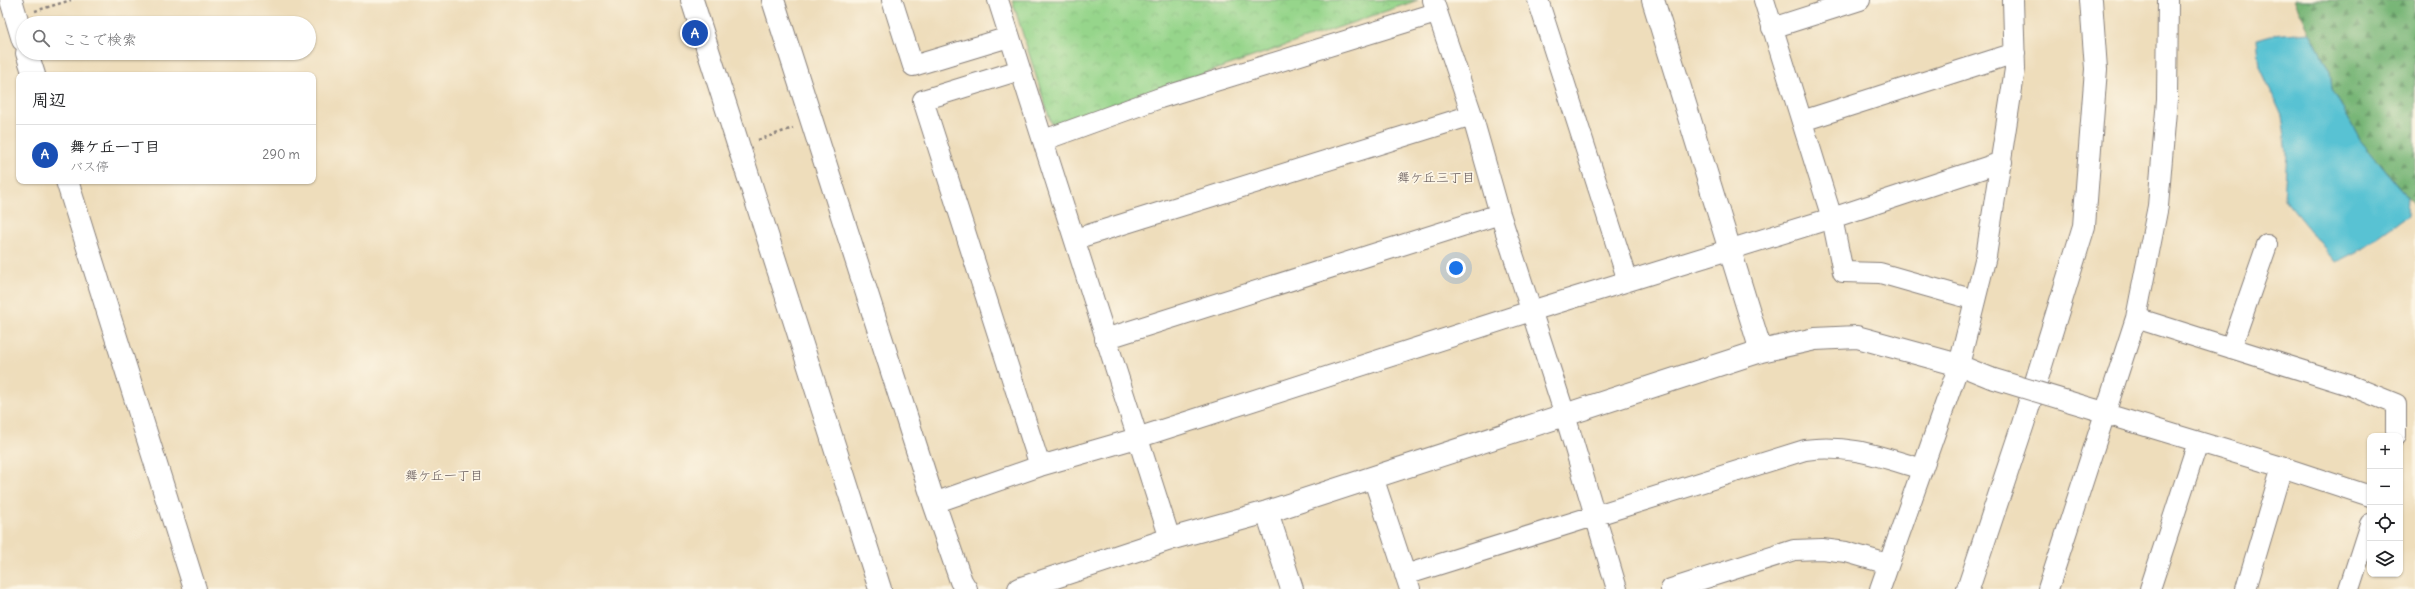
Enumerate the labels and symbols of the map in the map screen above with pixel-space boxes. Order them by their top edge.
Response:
pin: A [682,18,708,48]
district label: 舞ケ丘三丁目 [1397,169,1475,186]
your location [1446,258,1466,278]
district label: 舞ケ丘一丁目 [405,467,483,484]

